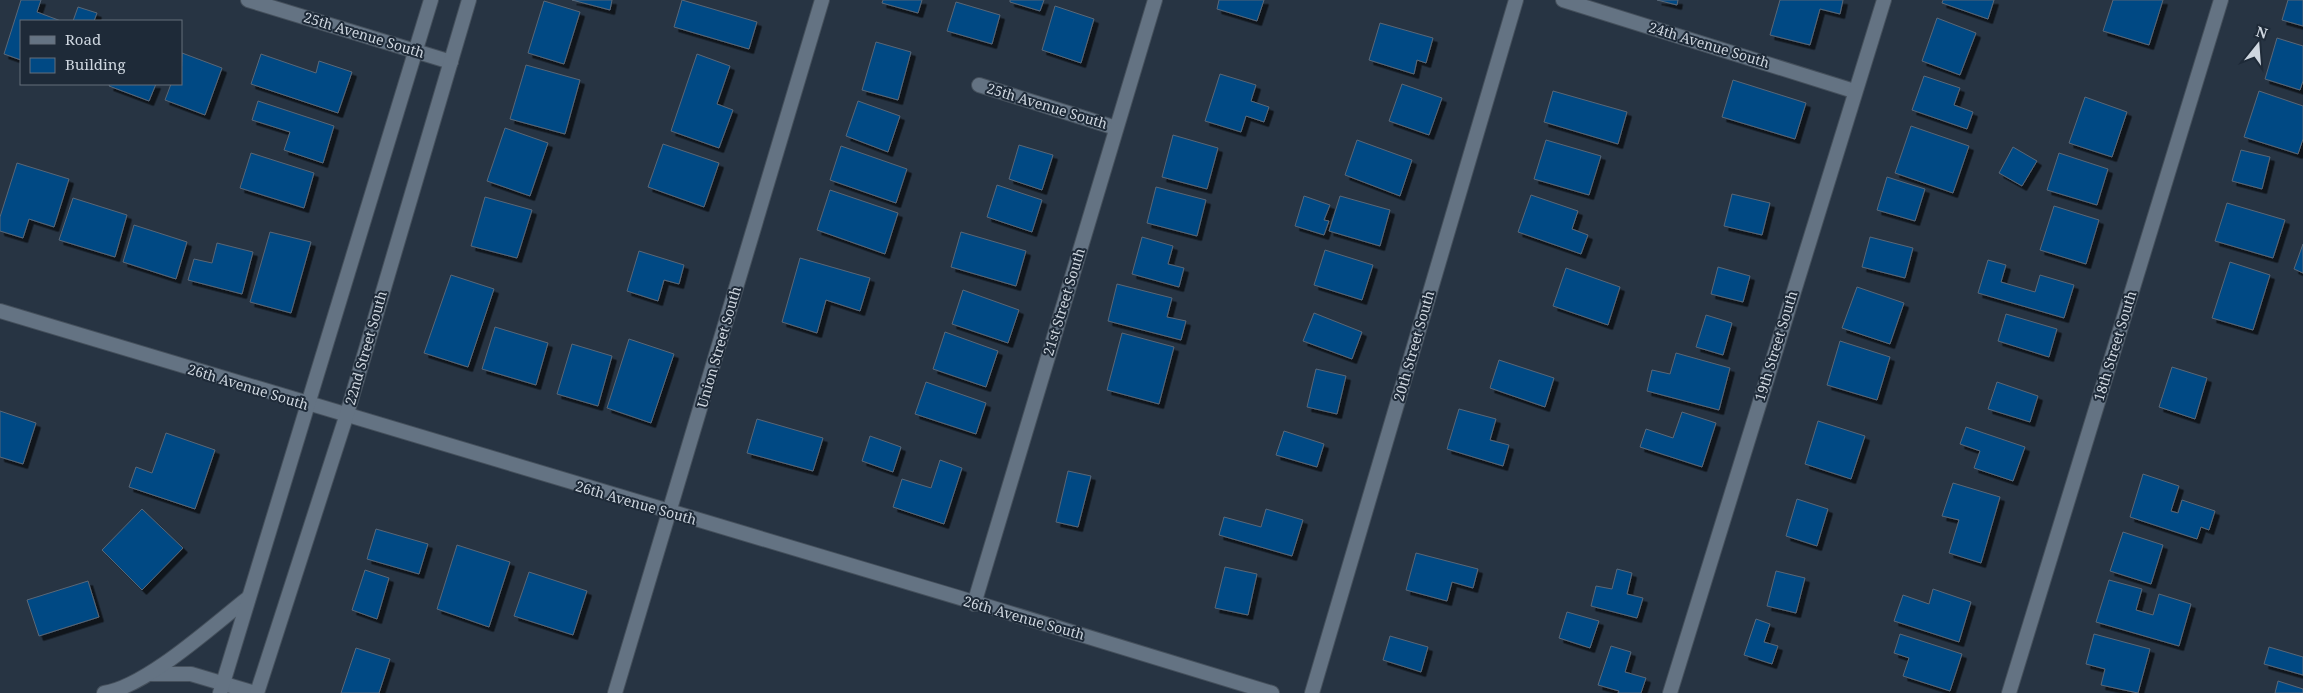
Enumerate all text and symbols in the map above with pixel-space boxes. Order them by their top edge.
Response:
street label: 25th Avenue South [302,7,427,62]
street label: 24th Avenue South [1647,17,1772,72]
legend [20,20,182,85]
north arrow [2233,20,2283,70]
text: N [2254,21,2270,43]
text: Road [65,29,101,49]
text: Building [65,54,126,74]
street label: 25th Avenue South [985,78,1110,133]
street label: 21st Street South [1038,246,1089,358]
street label: Union Street South [692,284,745,410]
street label: 22nd Street South [340,288,391,407]
street label: 20th Street South [1389,288,1438,403]
street label: 19th Street South [1750,288,1801,403]
street label: 18th Street South [2089,288,2140,403]
street label: 26th Avenue South [186,359,311,414]
street label: 26th Avenue South [573,476,699,529]
street label: 26th Avenue South [961,591,1087,644]

